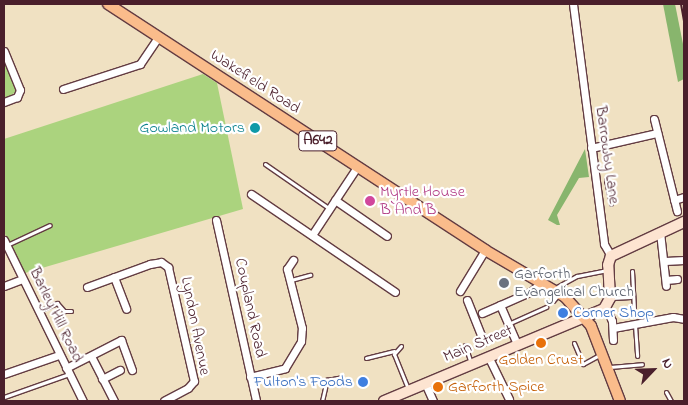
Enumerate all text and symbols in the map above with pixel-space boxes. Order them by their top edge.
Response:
street label: Wakefield Road [207,46,303,118]
street label: Barrowby Lane [591,105,623,205]
place label: Gowland Motors [139,118,245,138]
marker: Gowland Motors [249,122,261,134]
road number: A642 [298,128,338,154]
place label: Myrtle House B And B [380,182,465,220]
marker: Myrtle House B And B [364,195,376,207]
street label: Coupland Road [230,256,270,360]
street label: Barley Hill Road [25,264,87,366]
place label: Garforth Evangelical Church [514,264,634,302]
street label: Lyndon Avenue [176,275,214,377]
marker: Garforth Evangelical Church [498,277,510,289]
place label: Corner Shop [573,303,654,323]
marker: Corner Shop [557,307,569,319]
street label: Main Street [440,321,516,367]
marker: Golden Crust [535,337,547,349]
north arrow [628,345,678,395]
place label: Golden Crust [499,350,583,370]
text: N [656,355,679,372]
place label: Fulton's Foods [254,372,353,392]
marker: Fulton's Foods [357,376,369,388]
place label: Garforth Spice [448,377,544,397]
marker: Garforth Spice [432,381,444,393]

